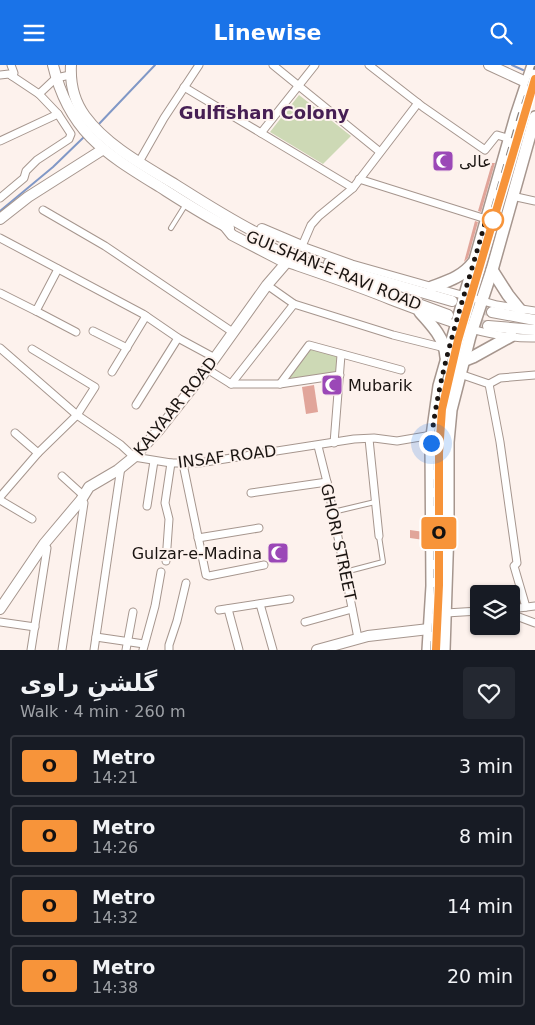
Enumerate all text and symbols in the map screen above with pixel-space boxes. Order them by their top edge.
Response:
icon: menu [20,19,48,47]
icon: search [487,19,515,47]
text: Linewise [213,20,322,45]
district label: Gulfishan Colony [179,102,350,123]
mosque icon: عالی [431,149,455,173]
place label: عالی [459,152,492,171]
unlabelled marker [482,209,504,231]
street label: GULSHAN-E-RAVI ROAD [243,227,424,314]
street label: KALYAAR ROAD [130,353,221,460]
mosque icon: Mubarik [320,373,344,397]
place label: Mubarik [348,376,413,395]
your location [419,431,444,456]
street label: INSAF ROAD [177,441,277,472]
street label: GHORI STREET [317,482,360,602]
line badge: O [423,517,455,549]
text: O [431,522,447,543]
mosque icon: Gulzar-e-Madina [266,541,290,565]
place label: Gulzar-e-Madina [132,544,262,563]
map controls [470,585,520,635]
button: layers [470,585,520,635]
button: heart [463,667,515,719]
text: گلشنِ راوی [20,669,157,697]
text: Walk · 4 min · 260 m [20,702,185,721]
text: Metro [92,746,155,768]
text: O [42,755,57,776]
text: 3 min [459,755,513,777]
text: 14:21 [92,768,138,787]
text: Metro [92,816,155,838]
text: O [42,825,57,846]
text: 8 min [459,825,513,847]
text: 14:26 [92,838,138,857]
text: Metro [92,886,155,908]
text: O [42,895,57,916]
text: 14 min [447,895,513,917]
text: 14:32 [92,908,138,927]
text: Metro [92,956,155,978]
text: O [42,965,57,986]
text: 20 min [447,965,513,987]
text: 14:38 [92,978,138,997]

